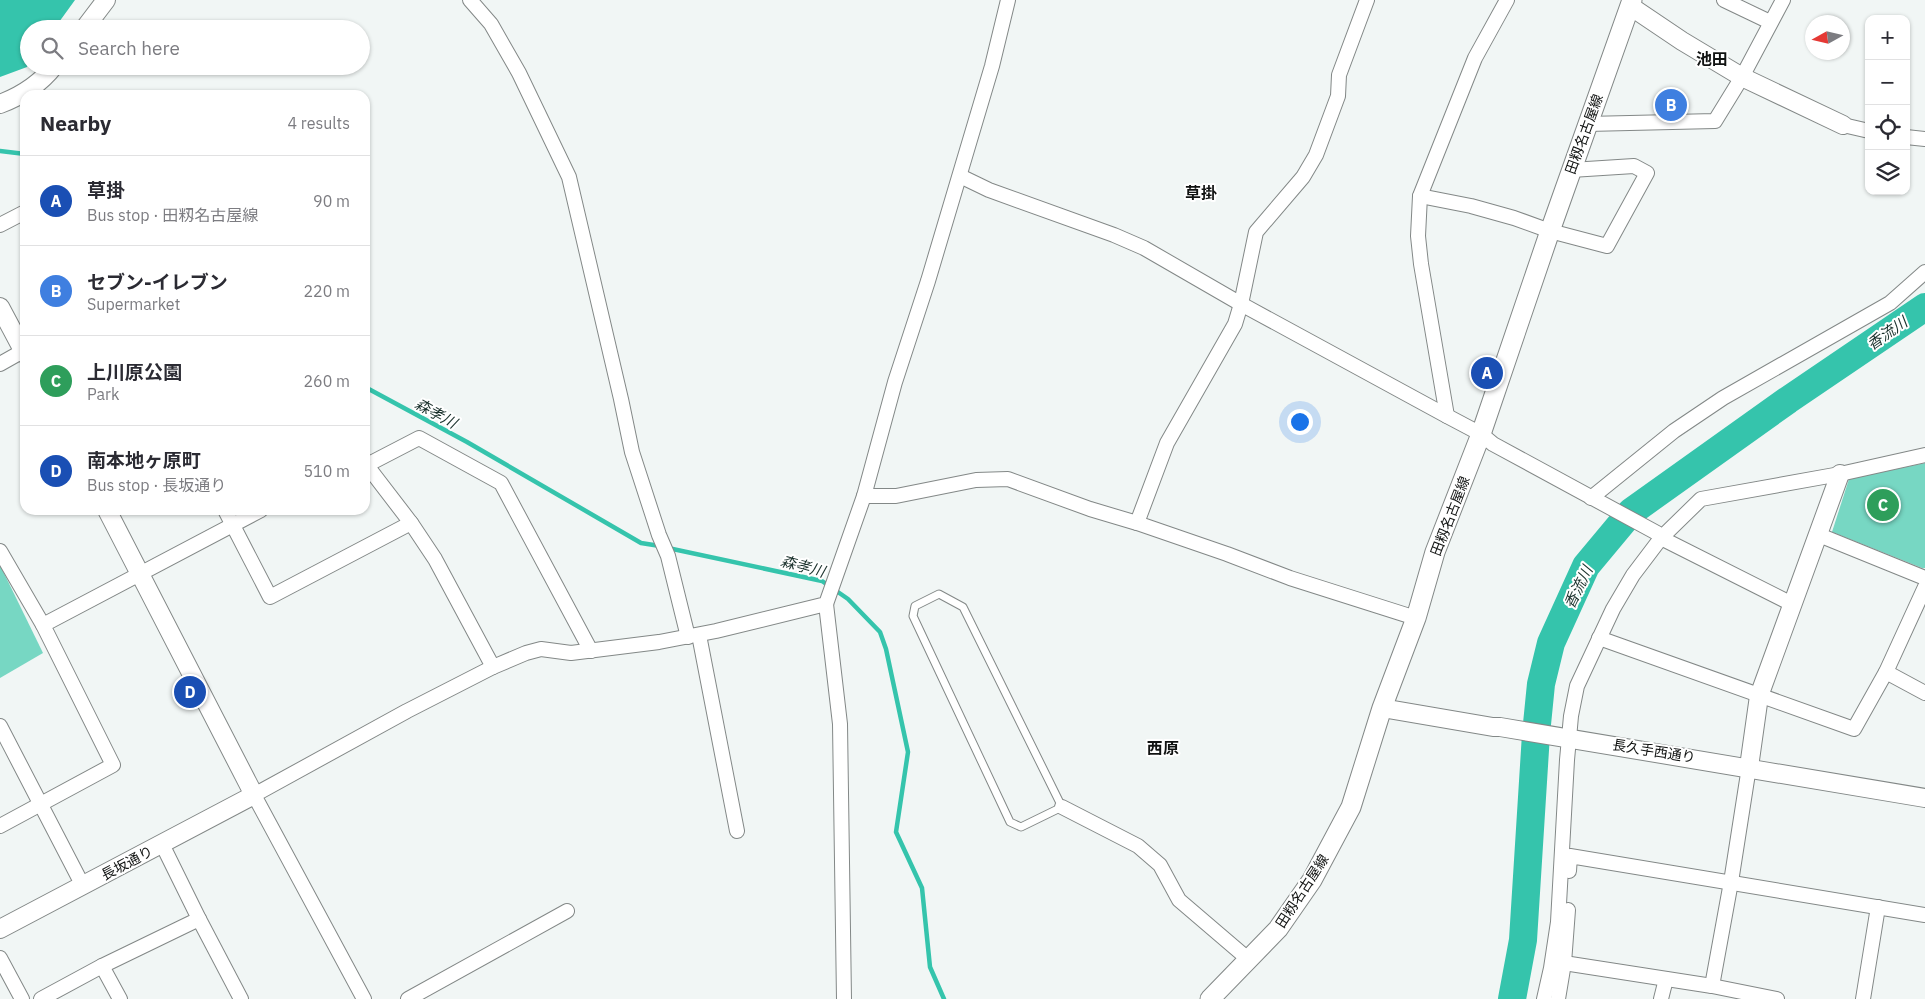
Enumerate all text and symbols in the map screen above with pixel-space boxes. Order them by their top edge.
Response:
north arrow [1805,15,1850,60]
map controls [1865,15,1910,195]
button: + [1865,15,1910,60]
search box [20,20,370,75]
icon: search [38,34,66,62]
text: Search here [78,36,180,60]
district label: 池田 [1696,49,1728,69]
button: − [1865,60,1910,105]
pin: B [1655,86,1687,124]
street label: 田籾名古屋線 [1561,91,1607,177]
button: locate [1865,105,1910,150]
text: Nearby [40,109,111,137]
text: 4 results [287,113,350,133]
button: layers [1865,150,1910,195]
text: 草掛 [87,178,125,202]
district label: 草掛 [1185,183,1217,203]
text: A [51,191,61,211]
text: 90 m [313,191,350,211]
text: Bus stop · 田籾名古屋線 [87,205,258,225]
text: セブン-イレブン [87,270,228,294]
text: B [51,281,61,301]
text: 220 m [303,281,350,301]
text: Supermarket [87,294,180,314]
water label: 香流川 [1863,311,1913,354]
pin: A [1471,354,1503,392]
text: 上川原公園 [87,360,182,384]
text: C [51,371,61,391]
text: 260 m [303,371,350,391]
text: Park [87,384,119,404]
water label: 森孝川 [412,394,462,433]
your location [1287,409,1313,435]
text: 南本地ヶ原町 [87,448,201,472]
text: D [50,461,62,481]
text: 510 m [303,461,350,481]
street label: 田籾名古屋線 [1427,474,1473,558]
text: Bus stop · 長坂通り [87,475,226,495]
pin: C [1867,486,1899,524]
water label: 森孝川 [779,551,829,582]
water label: 香流川 [1560,561,1597,611]
pin: D [174,673,206,711]
street label: 長久手西通り [1611,736,1697,766]
district label: 西原 [1147,738,1179,758]
street label: 長坂通り [98,842,156,884]
street label: 田籾名古屋線 [1272,851,1332,931]

